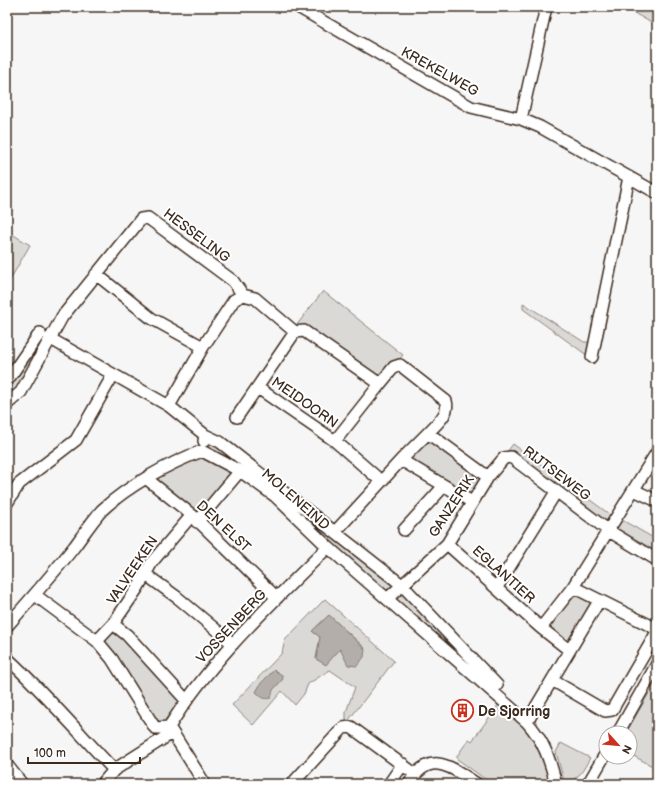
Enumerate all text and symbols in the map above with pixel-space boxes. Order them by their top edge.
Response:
street label: KREKELWEG [398,43,482,100]
street label: HESSELING [160,205,234,266]
street label: MEIDOORN [268,373,341,432]
street label: RIJTSEWEG [520,442,594,505]
street label: MOLENEIND [258,465,333,534]
street label: GANZERIK [425,471,478,540]
street label: DEN ELST [193,497,255,556]
street label: VALVEEKEN [103,533,161,608]
street label: EGLANTIER [469,542,539,607]
street label: VOSSENBERG [193,586,270,667]
building icon: De Sjorring [450,698,476,724]
place label: De Sjorring [478,703,550,720]
north arrow [598,725,638,765]
scale bar [28,739,140,765]
text: N [619,743,634,756]
text: 100 m [34,746,66,761]

